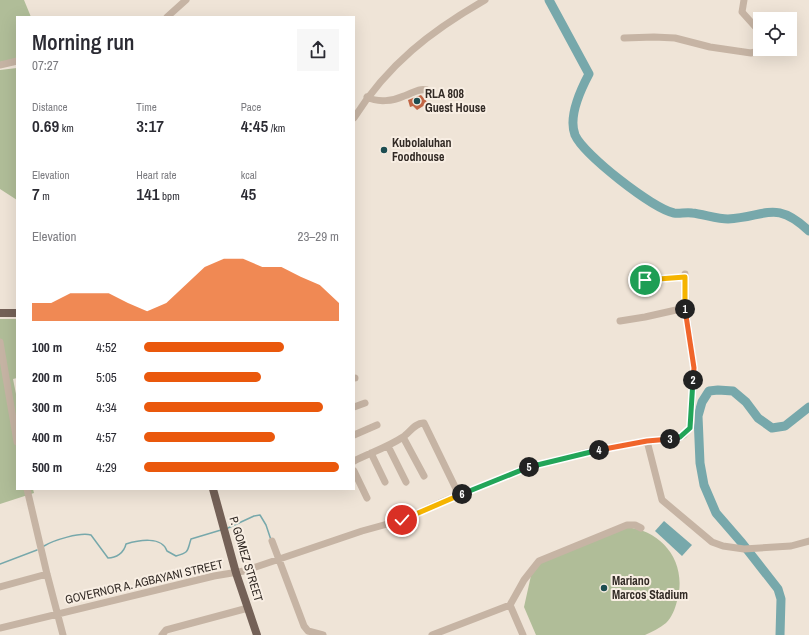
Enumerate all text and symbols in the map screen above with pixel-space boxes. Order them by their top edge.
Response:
map controls [753,12,797,56]
button: locate [753,12,797,56]
text: Morning run [32,27,135,57]
button: share [297,29,339,71]
text: 07:27 [32,57,59,74]
place label: RLA 808 Guest House [425,86,486,116]
marker: RLA 808 Guest House [412,96,422,106]
text: Distance [32,100,68,114]
text: Time [136,100,157,114]
text: Pace [241,100,261,114]
text: 0.69 [32,114,59,137]
text: 3:17 [136,114,164,137]
text: 4:45 [241,114,268,137]
text: km [59,121,74,135]
text: /km [268,121,285,135]
place label: Kubolaluhan Foodhouse [392,135,452,165]
marker: Kubolaluhan Foodhouse [379,145,389,155]
text: Elevation [32,168,70,182]
text: Heart rate [136,168,176,182]
text: kcal [241,168,257,182]
text: 7 [32,182,40,205]
text: 141 [136,182,160,205]
text: 45 [241,182,256,205]
text: m [40,189,50,203]
text: bpm [160,189,180,203]
text: Elevation [32,228,76,245]
text: 23–29 m [298,228,339,245]
pin [628,263,662,297]
icon: arrive [634,269,656,291]
pin: 1 [675,299,695,319]
text: 1 [682,302,688,316]
text: 100 m [32,339,62,356]
text: 4:52 [96,339,117,356]
text: 200 m [32,369,62,386]
text: 5:05 [96,369,117,386]
pin: 2 [683,370,703,390]
text: 2 [690,373,696,387]
text: 300 m [32,399,62,416]
text: 4:34 [96,399,117,416]
text: 400 m [32,429,62,446]
text: 4:57 [96,429,117,446]
pin: 3 [660,429,680,449]
text: 3 [667,432,673,446]
pin: 4 [589,440,609,460]
text: 4 [596,443,602,457]
pin: 5 [519,457,539,477]
text: 500 m [32,459,62,476]
text: 4:29 [96,459,117,476]
text: 5 [526,460,532,474]
pin: 6 [452,484,472,504]
text: 6 [459,487,465,501]
pin [385,503,419,537]
icon: check [391,509,413,531]
street label: P. GOMEZ STREET [225,514,267,604]
street label: GOVERNOR A. AGBAYANI STREET [63,556,225,608]
place label: Mariano Marcos Stadium [612,573,688,603]
marker: Mariano Marcos Stadium [599,583,609,593]

